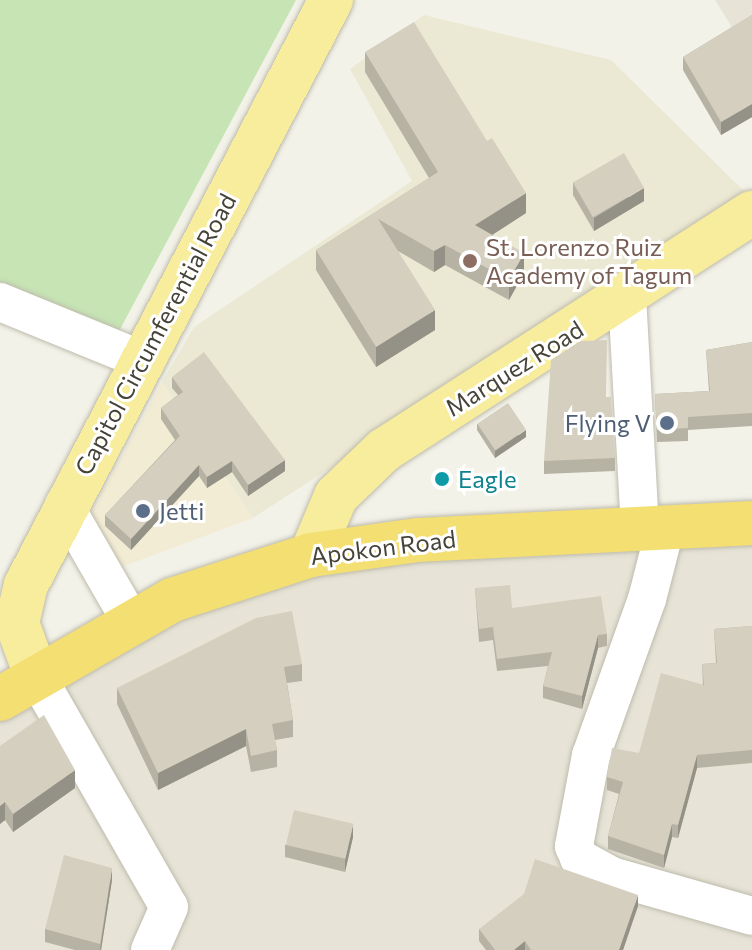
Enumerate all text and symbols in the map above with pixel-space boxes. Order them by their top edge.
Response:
street label: Capitol Circumferential Road [68,188,242,480]
place label: St. Lorenzo Ruiz Academy of Tagum [486,233,692,289]
marker: St. Lorenzo Ruiz Academy of Tagum [461,252,479,270]
street label: Marquez Road [440,314,588,422]
place label: Flying V [565,409,651,437]
marker: Flying V [658,414,676,432]
place label: Eagle [458,465,517,493]
marker: Eagle [433,470,451,488]
place label: Jetti [159,497,204,525]
marker: Jetti [134,502,152,520]
street label: Apokon Road [309,524,457,570]

